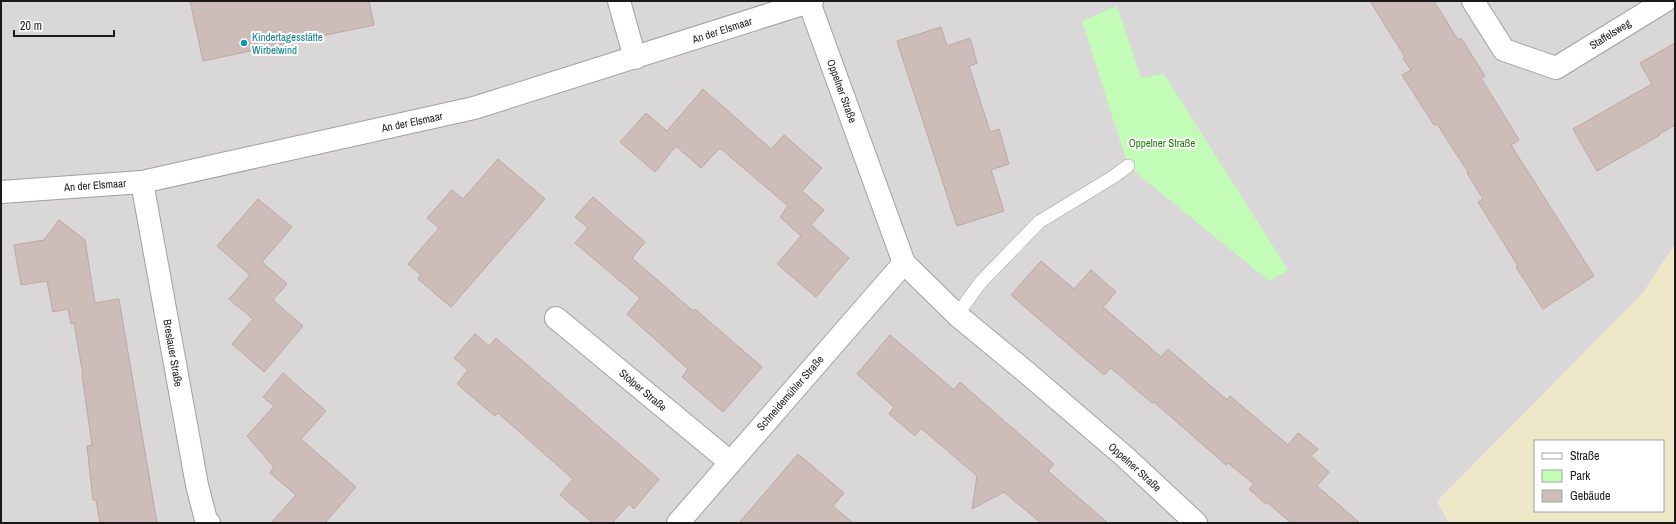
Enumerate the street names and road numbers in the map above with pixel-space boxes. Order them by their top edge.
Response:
street label: An der Elsmaar [689,14,754,47]
street label: Staffelsweg [1587,16,1633,52]
street label: Oppelner Straße [824,57,860,125]
street label: An der Elsmaar [379,109,444,136]
street label: An der Elsmaar [63,176,126,194]
street label: Breslauer Straße [160,318,186,388]
street label: Schneidemühler Straße [753,352,827,434]
street label: Stolper Straße [616,366,670,414]
street label: Oppelner Straße [1106,439,1164,495]

